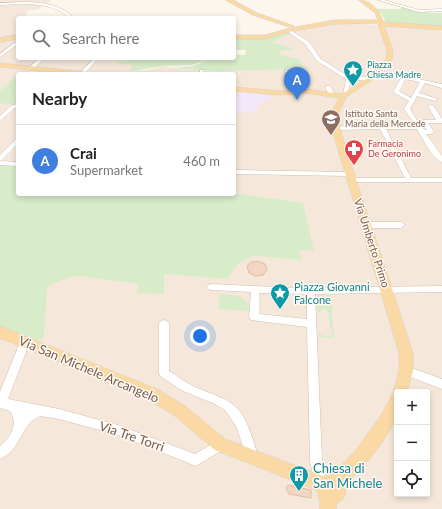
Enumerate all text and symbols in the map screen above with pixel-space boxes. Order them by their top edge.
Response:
search box [16,16,236,60]
icon: search [30,27,52,49]
text: Search here [62,29,139,47]
place icon: Piazza Chiesa Madre [342,59,364,87]
place label: Piazza Chiesa Madre [367,59,421,80]
pin: A [284,67,310,100]
text: Nearby [32,88,87,109]
school or university icon: Istituto Santa Maria della Mercede [320,108,342,136]
place label: Istituto Santa Maria della Mercede [345,108,426,129]
pharmacy icon: Farmacia De Geronimo [343,138,365,166]
place label: Farmacia De Geronimo [368,138,421,159]
text: Crai [70,144,97,162]
text: A [40,153,50,169]
text: 460 m [183,153,220,169]
text: Supermarket [70,162,143,178]
street label: Via Umberto Primo [352,197,393,289]
place label: Piazza Giovanni Falcone [294,280,370,306]
place icon: Piazza Giovanni Falcone [269,282,291,310]
your location [190,326,210,346]
street label: Via San Michele Arcangelo [16,332,162,406]
map controls [394,389,430,497]
button: + [394,389,430,425]
street label: Via Tre Torri [97,417,167,455]
button: − [394,425,430,461]
place label: Chiesa di San Michele [313,460,382,491]
button: locate [394,461,430,497]
building icon: Chiesa di San Michele [288,464,310,492]

